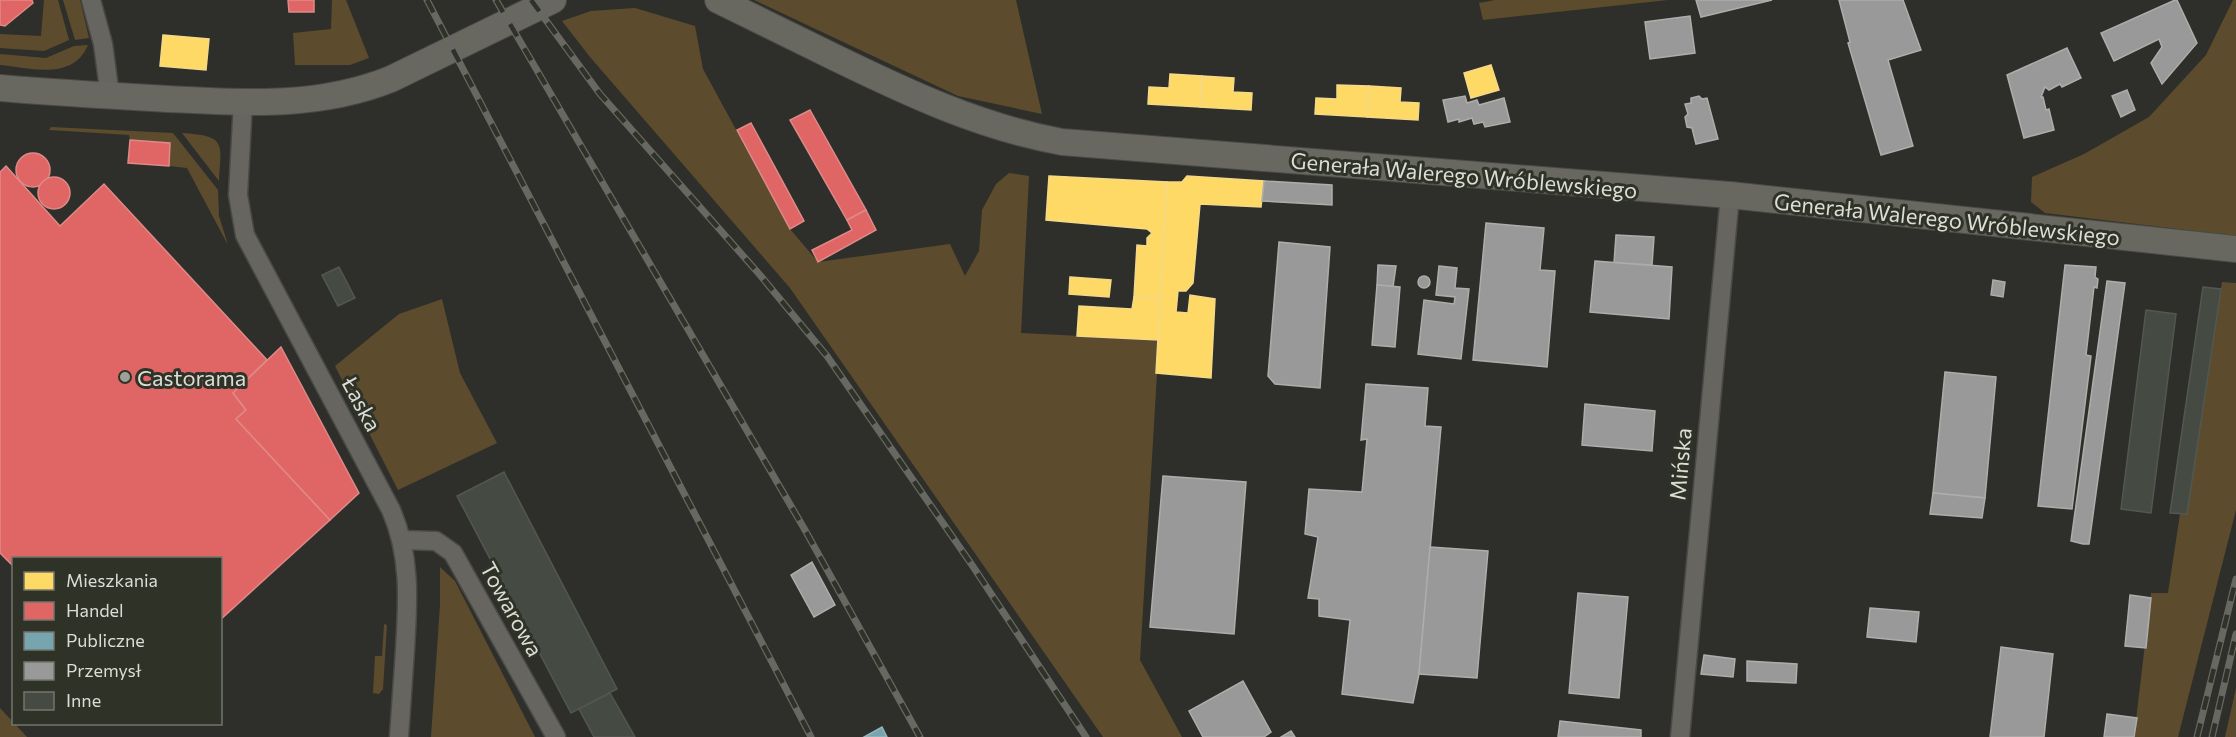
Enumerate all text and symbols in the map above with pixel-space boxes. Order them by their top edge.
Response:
street label: Generała Walerego Wróblewskiego [1290,146,1638,204]
street label: Generała Walerego Wróblewskiego [1773,187,2121,251]
place label: Castorama [137,364,246,391]
marker: Castorama [118,370,132,384]
street label: Łaska [336,371,387,436]
street label: Mińska [1663,427,1697,501]
legend [12,557,222,725]
street label: Towarowa [475,557,549,661]
text: Mieszkania [66,569,158,591]
text: Handel [66,599,124,621]
text: Publiczne [66,629,145,651]
text: Przemysł [66,659,142,681]
text: Inne [66,689,101,711]

